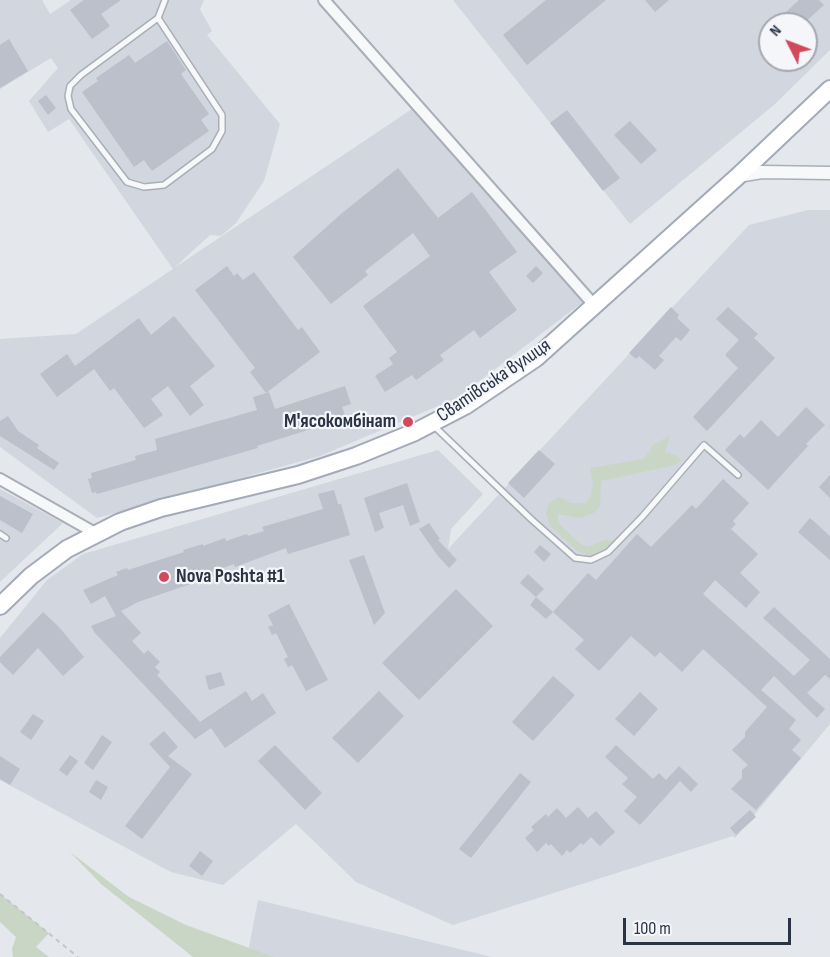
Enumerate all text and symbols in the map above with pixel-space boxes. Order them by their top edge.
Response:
north arrow [758,12,818,72]
text: N [766,21,786,40]
street label: Сватівська вулиця [432,334,556,428]
place label: М'ясокомбінат [284,410,396,434]
marker: М'ясокомбінат [401,415,415,429]
place label: Nova Poshta #1 [176,565,285,589]
marker: Nova Poshta #1 [157,570,171,584]
scale bar [626,906,794,944]
text: 100 m [634,918,671,939]

